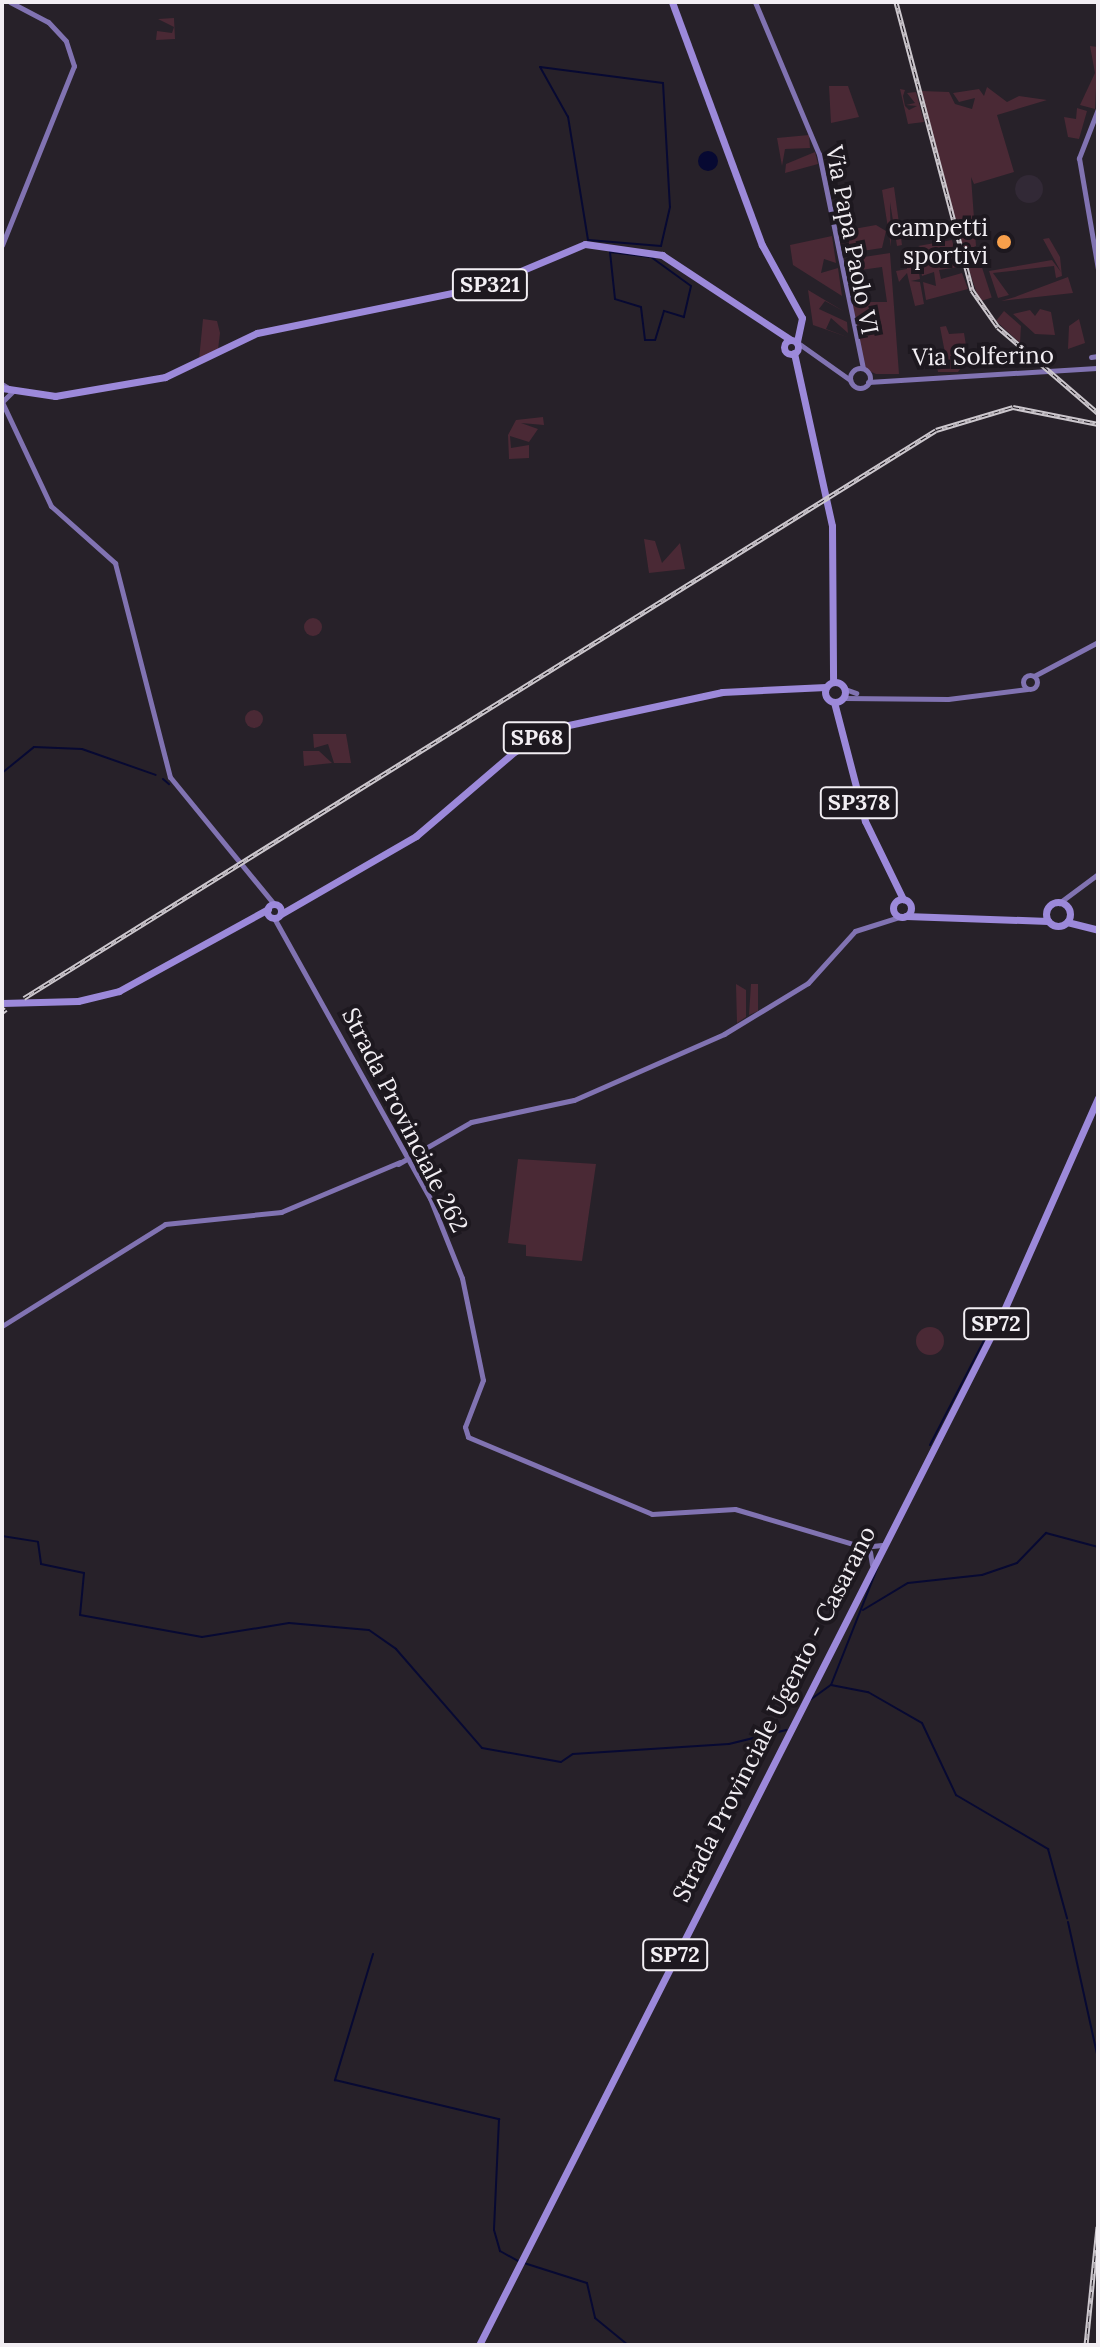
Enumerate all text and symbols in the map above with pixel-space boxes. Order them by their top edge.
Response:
street label: Via Papa Paolo VI [820,143,884,337]
place label: campetti sportivi [889,214,988,270]
marker: campetti sportivi [995,233,1013,251]
road number: SP321 [450,267,530,303]
street label: Via Solferino [912,340,1054,372]
road number: SP68 [501,720,573,756]
road number: SP378 [819,785,899,821]
street label: Strada Provinciale 262 [336,1003,474,1237]
road number: SP72 [962,1306,1030,1342]
street label: Strada Provinciale Ugento - Casarano [666,1521,882,1907]
road number: SP72 [641,1937,709,1973]

